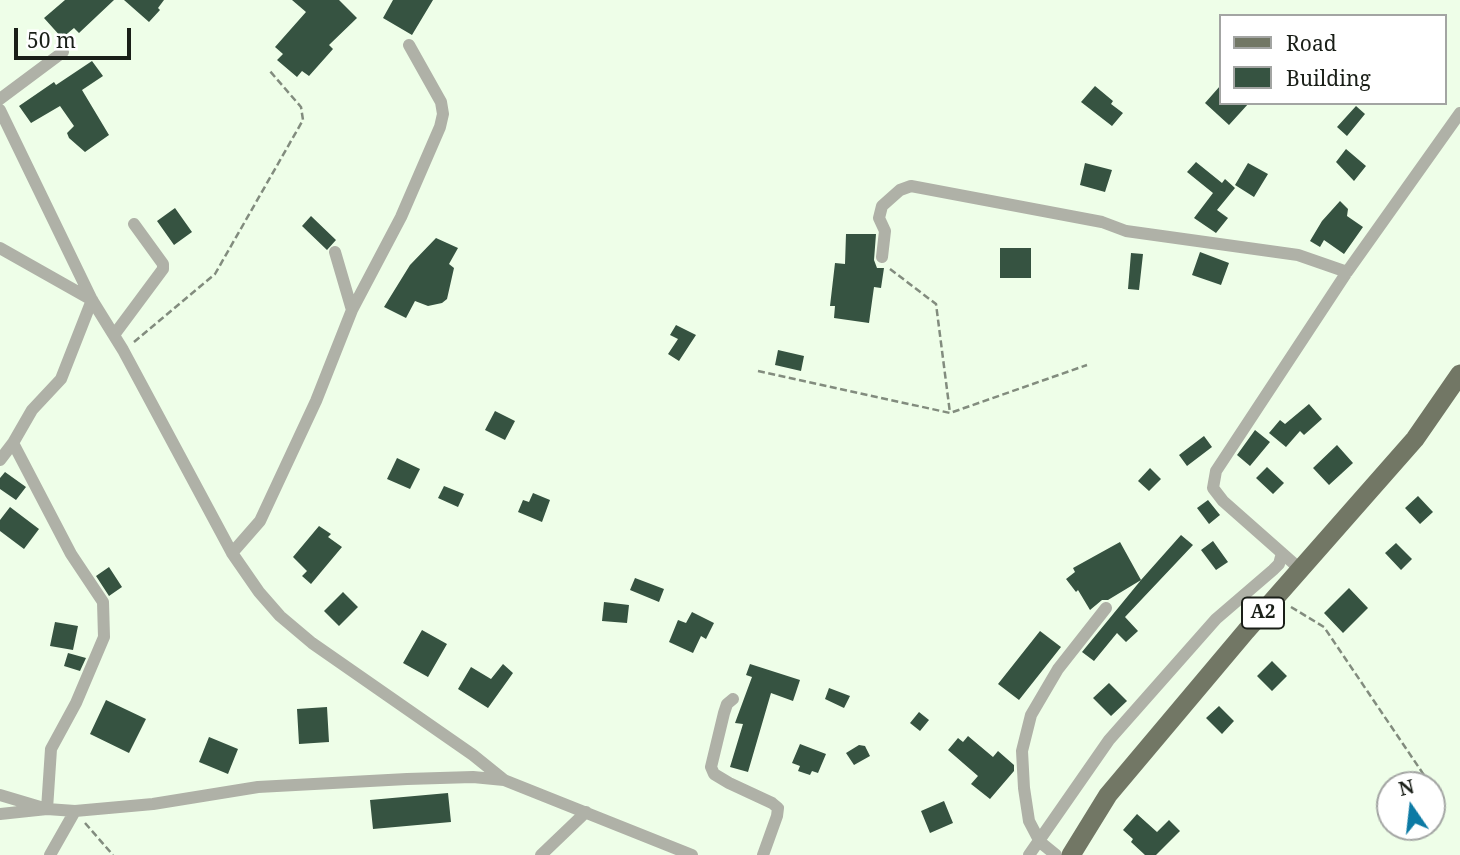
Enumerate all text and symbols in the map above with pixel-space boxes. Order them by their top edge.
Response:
scale bar [18,14,135,58]
legend [1218,14,1446,105]
text: 50 m [27,26,76,54]
text: Road [1286,29,1337,57]
text: Building [1286,64,1371,92]
road number: A2 [1242,598,1284,628]
north arrow [1376,771,1446,841]
text: N [1396,773,1417,802]

